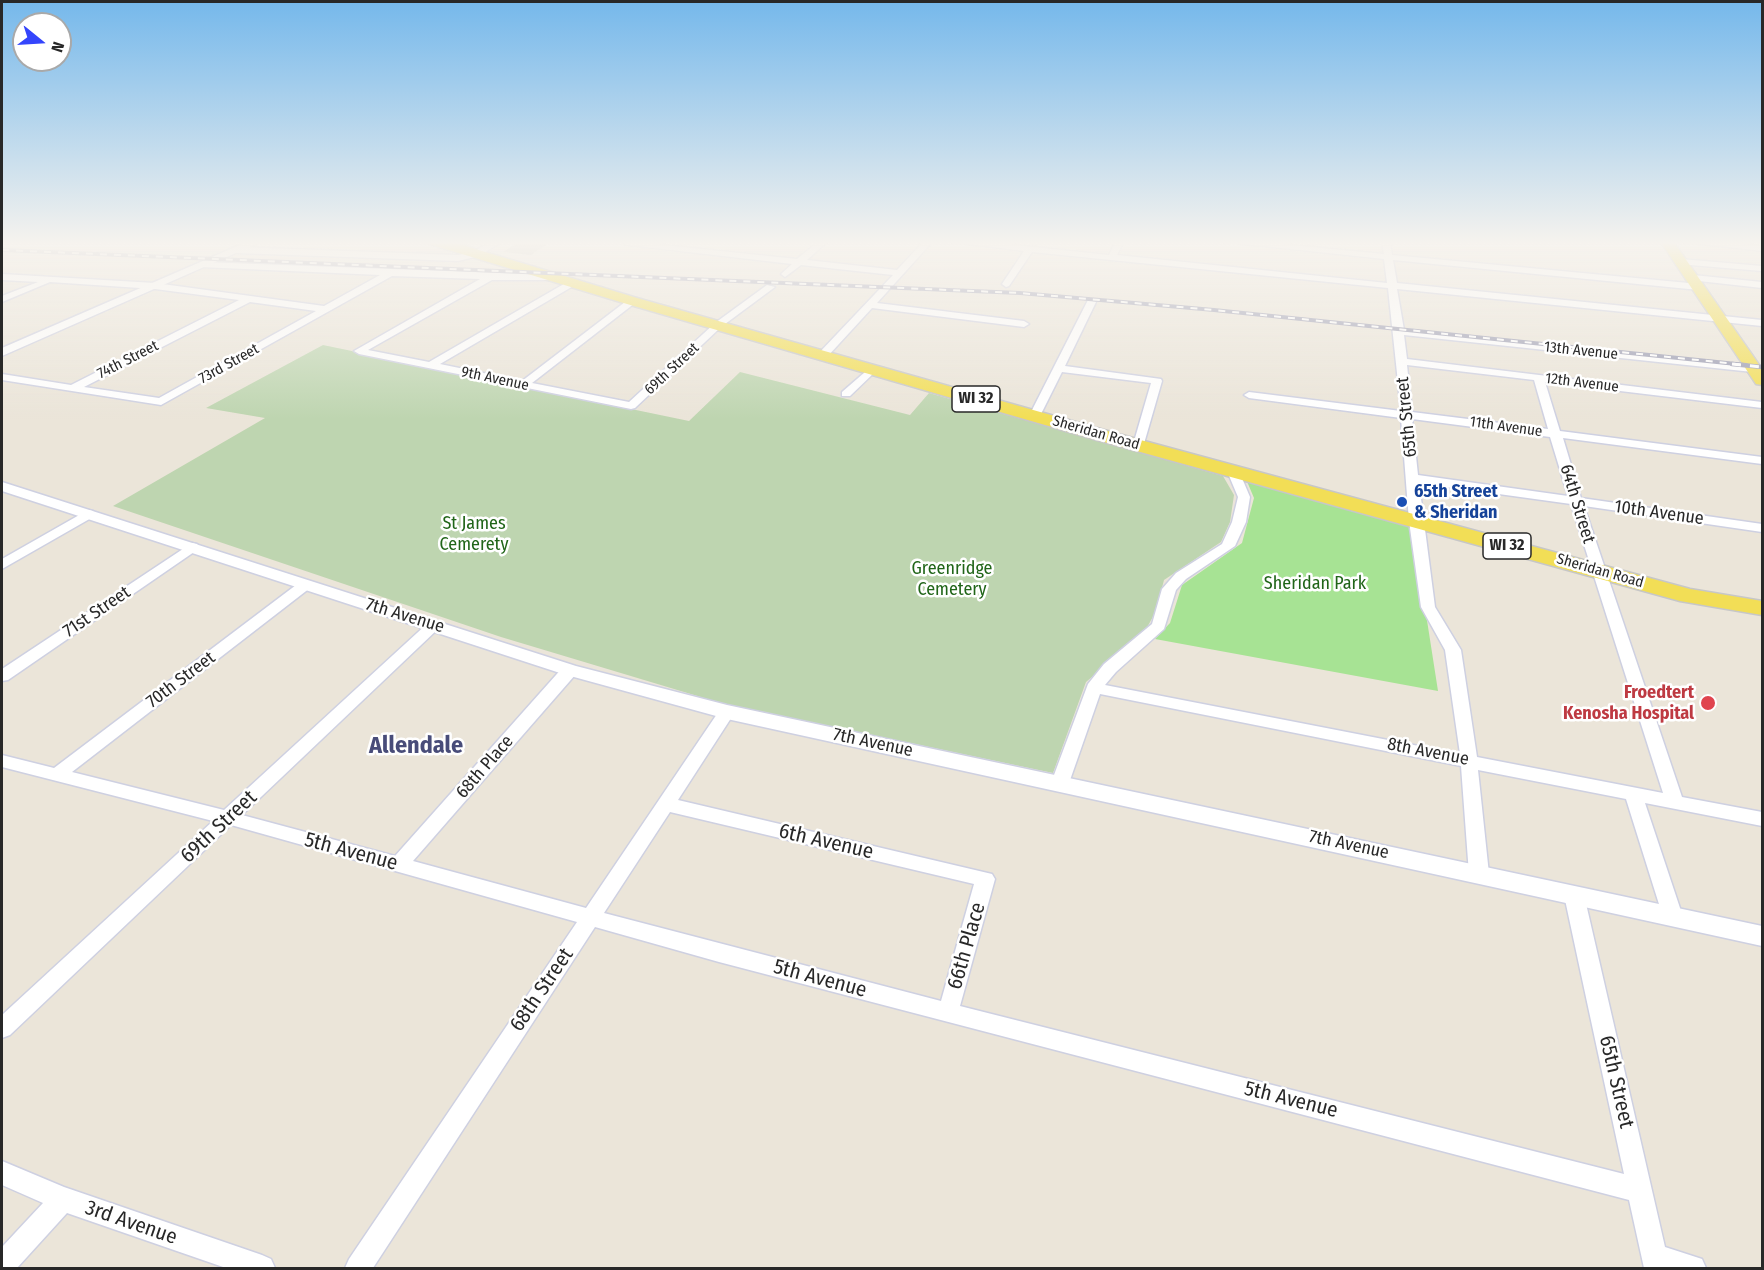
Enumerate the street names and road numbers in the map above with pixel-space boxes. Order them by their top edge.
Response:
street label: 74th Street [94,337,162,383]
street label: 13th Avenue [1543,338,1619,364]
street label: 69th Street [641,339,703,399]
street label: 73rd Street [196,340,262,388]
street label: 9th Avenue [460,363,530,395]
street label: 12th Avenue [1544,370,1620,396]
street label: 65th Street [1392,376,1422,458]
road number: WI 32 [952,386,1000,412]
street label: Sheridan Road [1050,412,1142,454]
street label: 11th Avenue [1469,413,1543,441]
street label: 64th Street [1555,462,1599,546]
street label: 10th Avenue [1613,496,1705,530]
road number: WI 32 [1483,533,1531,559]
street label: Sheridan Road [1554,550,1646,592]
street label: 71st Street [59,582,135,642]
street label: 7th Avenue [363,594,447,638]
street label: 70th Street [142,647,220,713]
street label: 7th Avenue [831,724,915,762]
street label: 68th Place [452,731,518,803]
street label: 8th Avenue [1385,734,1471,770]
street label: 69th Street [176,785,262,869]
street label: 6th Avenue [776,819,876,865]
street label: 7th Avenue [1307,826,1391,864]
street label: 5th Avenue [302,827,400,877]
street label: 66th Place [943,900,991,992]
street label: 68th Street [505,943,579,1037]
street label: 5th Avenue [771,954,869,1004]
street label: 65th Street [1593,1033,1639,1131]
street label: 5th Avenue [1242,1076,1340,1124]
street label: 3rd Avenue [82,1196,180,1250]

